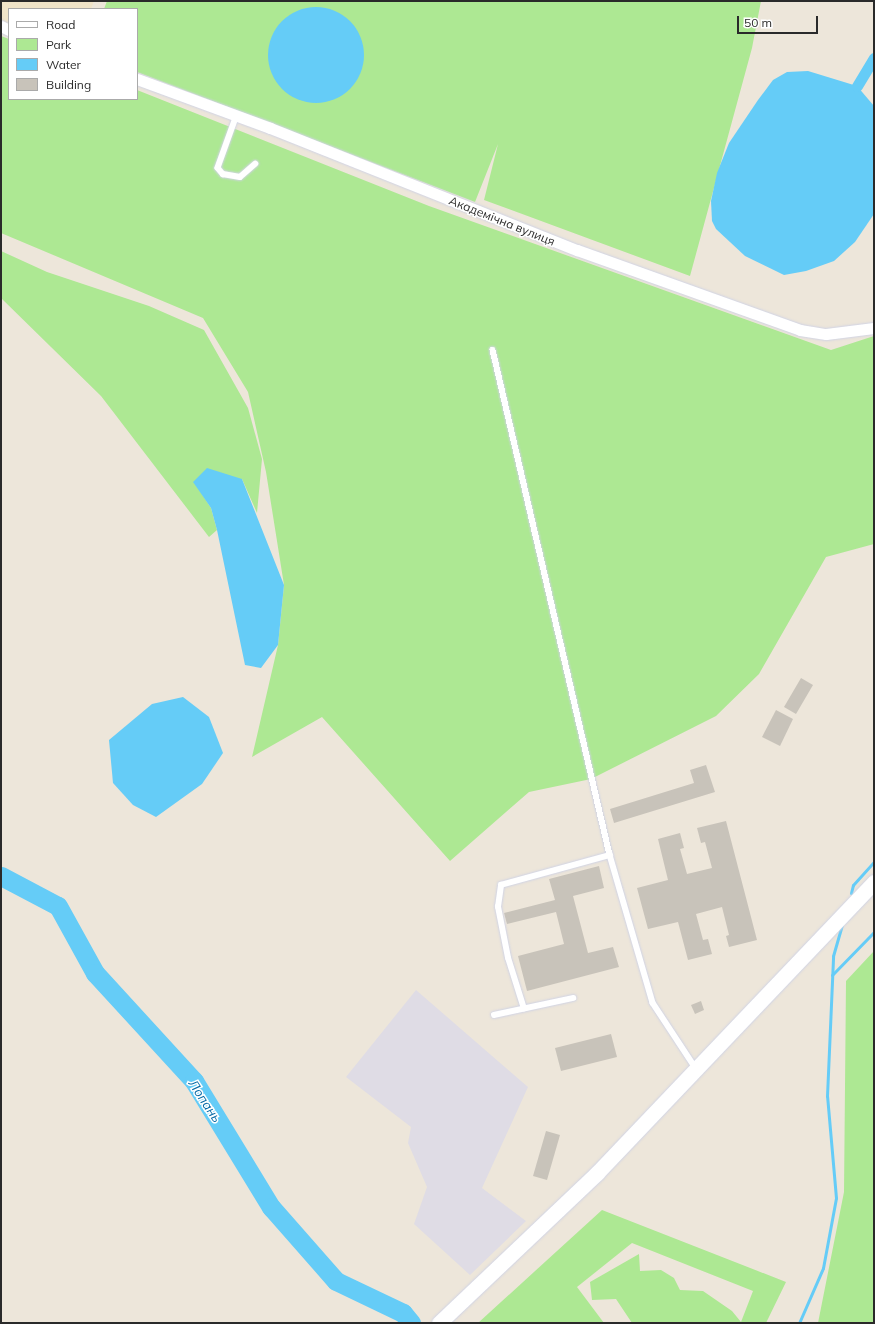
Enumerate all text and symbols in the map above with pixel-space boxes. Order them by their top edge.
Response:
legend [8,8,138,100]
scale bar [739,8,820,34]
text: 50 m [744,15,772,30]
text: Road [46,17,75,32]
text: Park [46,37,71,52]
text: Water [46,57,81,72]
text: Building [46,77,91,92]
street label: Академічна вулиця [447,193,557,249]
water label: Лопань [185,1077,225,1125]

